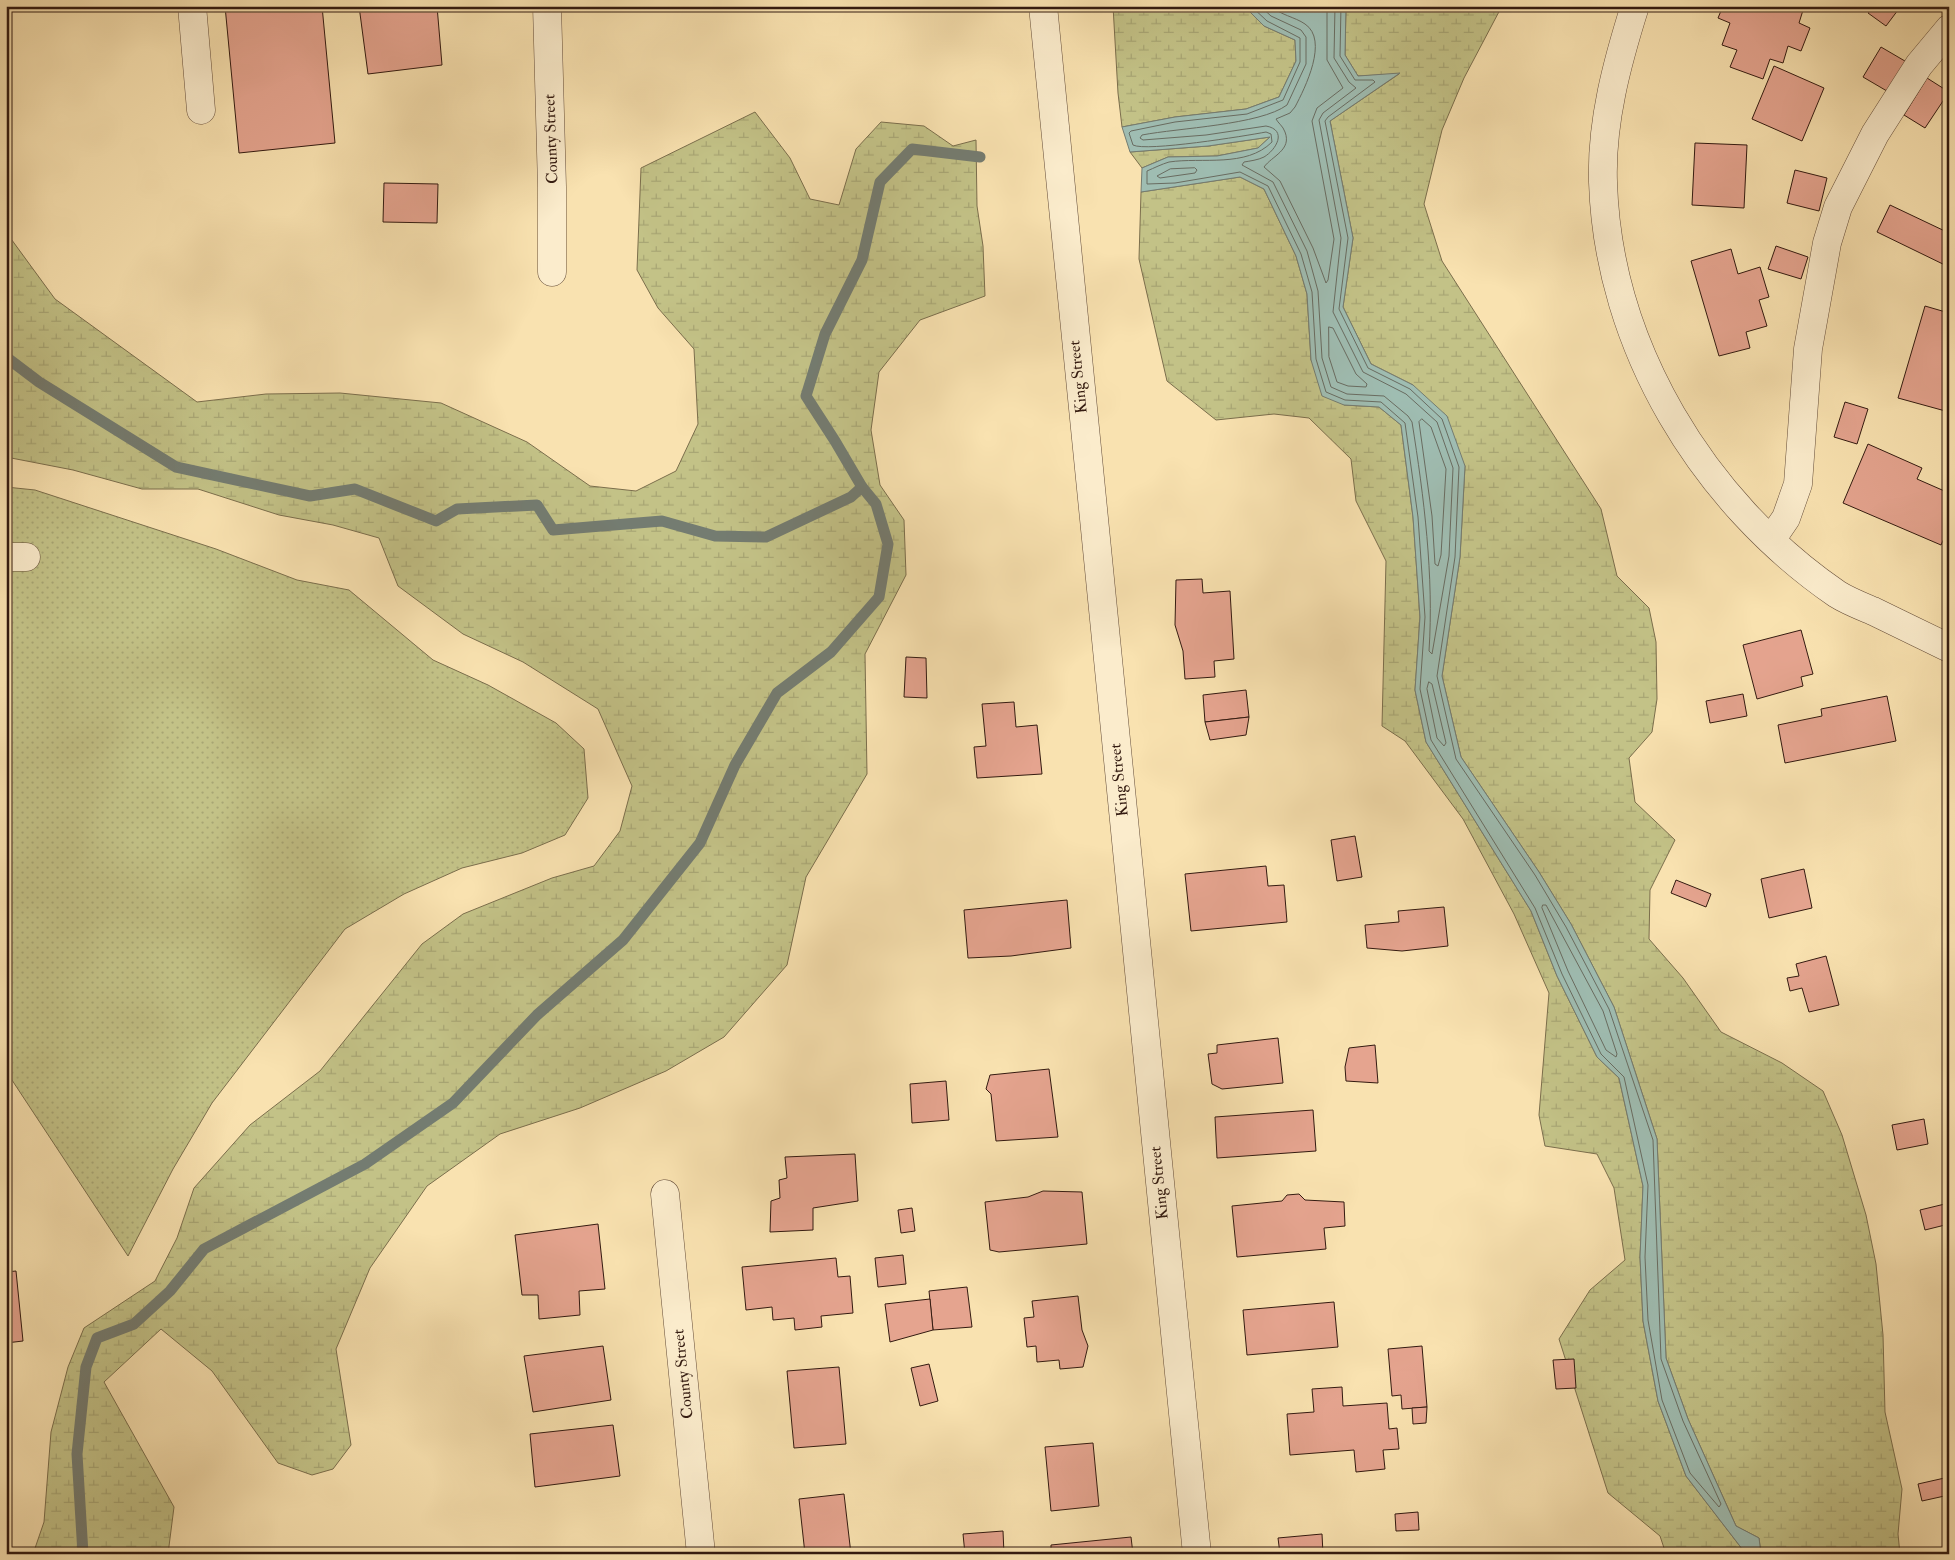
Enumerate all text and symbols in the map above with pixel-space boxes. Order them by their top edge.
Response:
street label: County Street [539,94,563,184]
street label: King Street [1064,339,1092,415]
street label: King Street [1105,742,1133,818]
street label: King Street [1145,1145,1173,1221]
street label: County Street [668,1328,698,1420]

